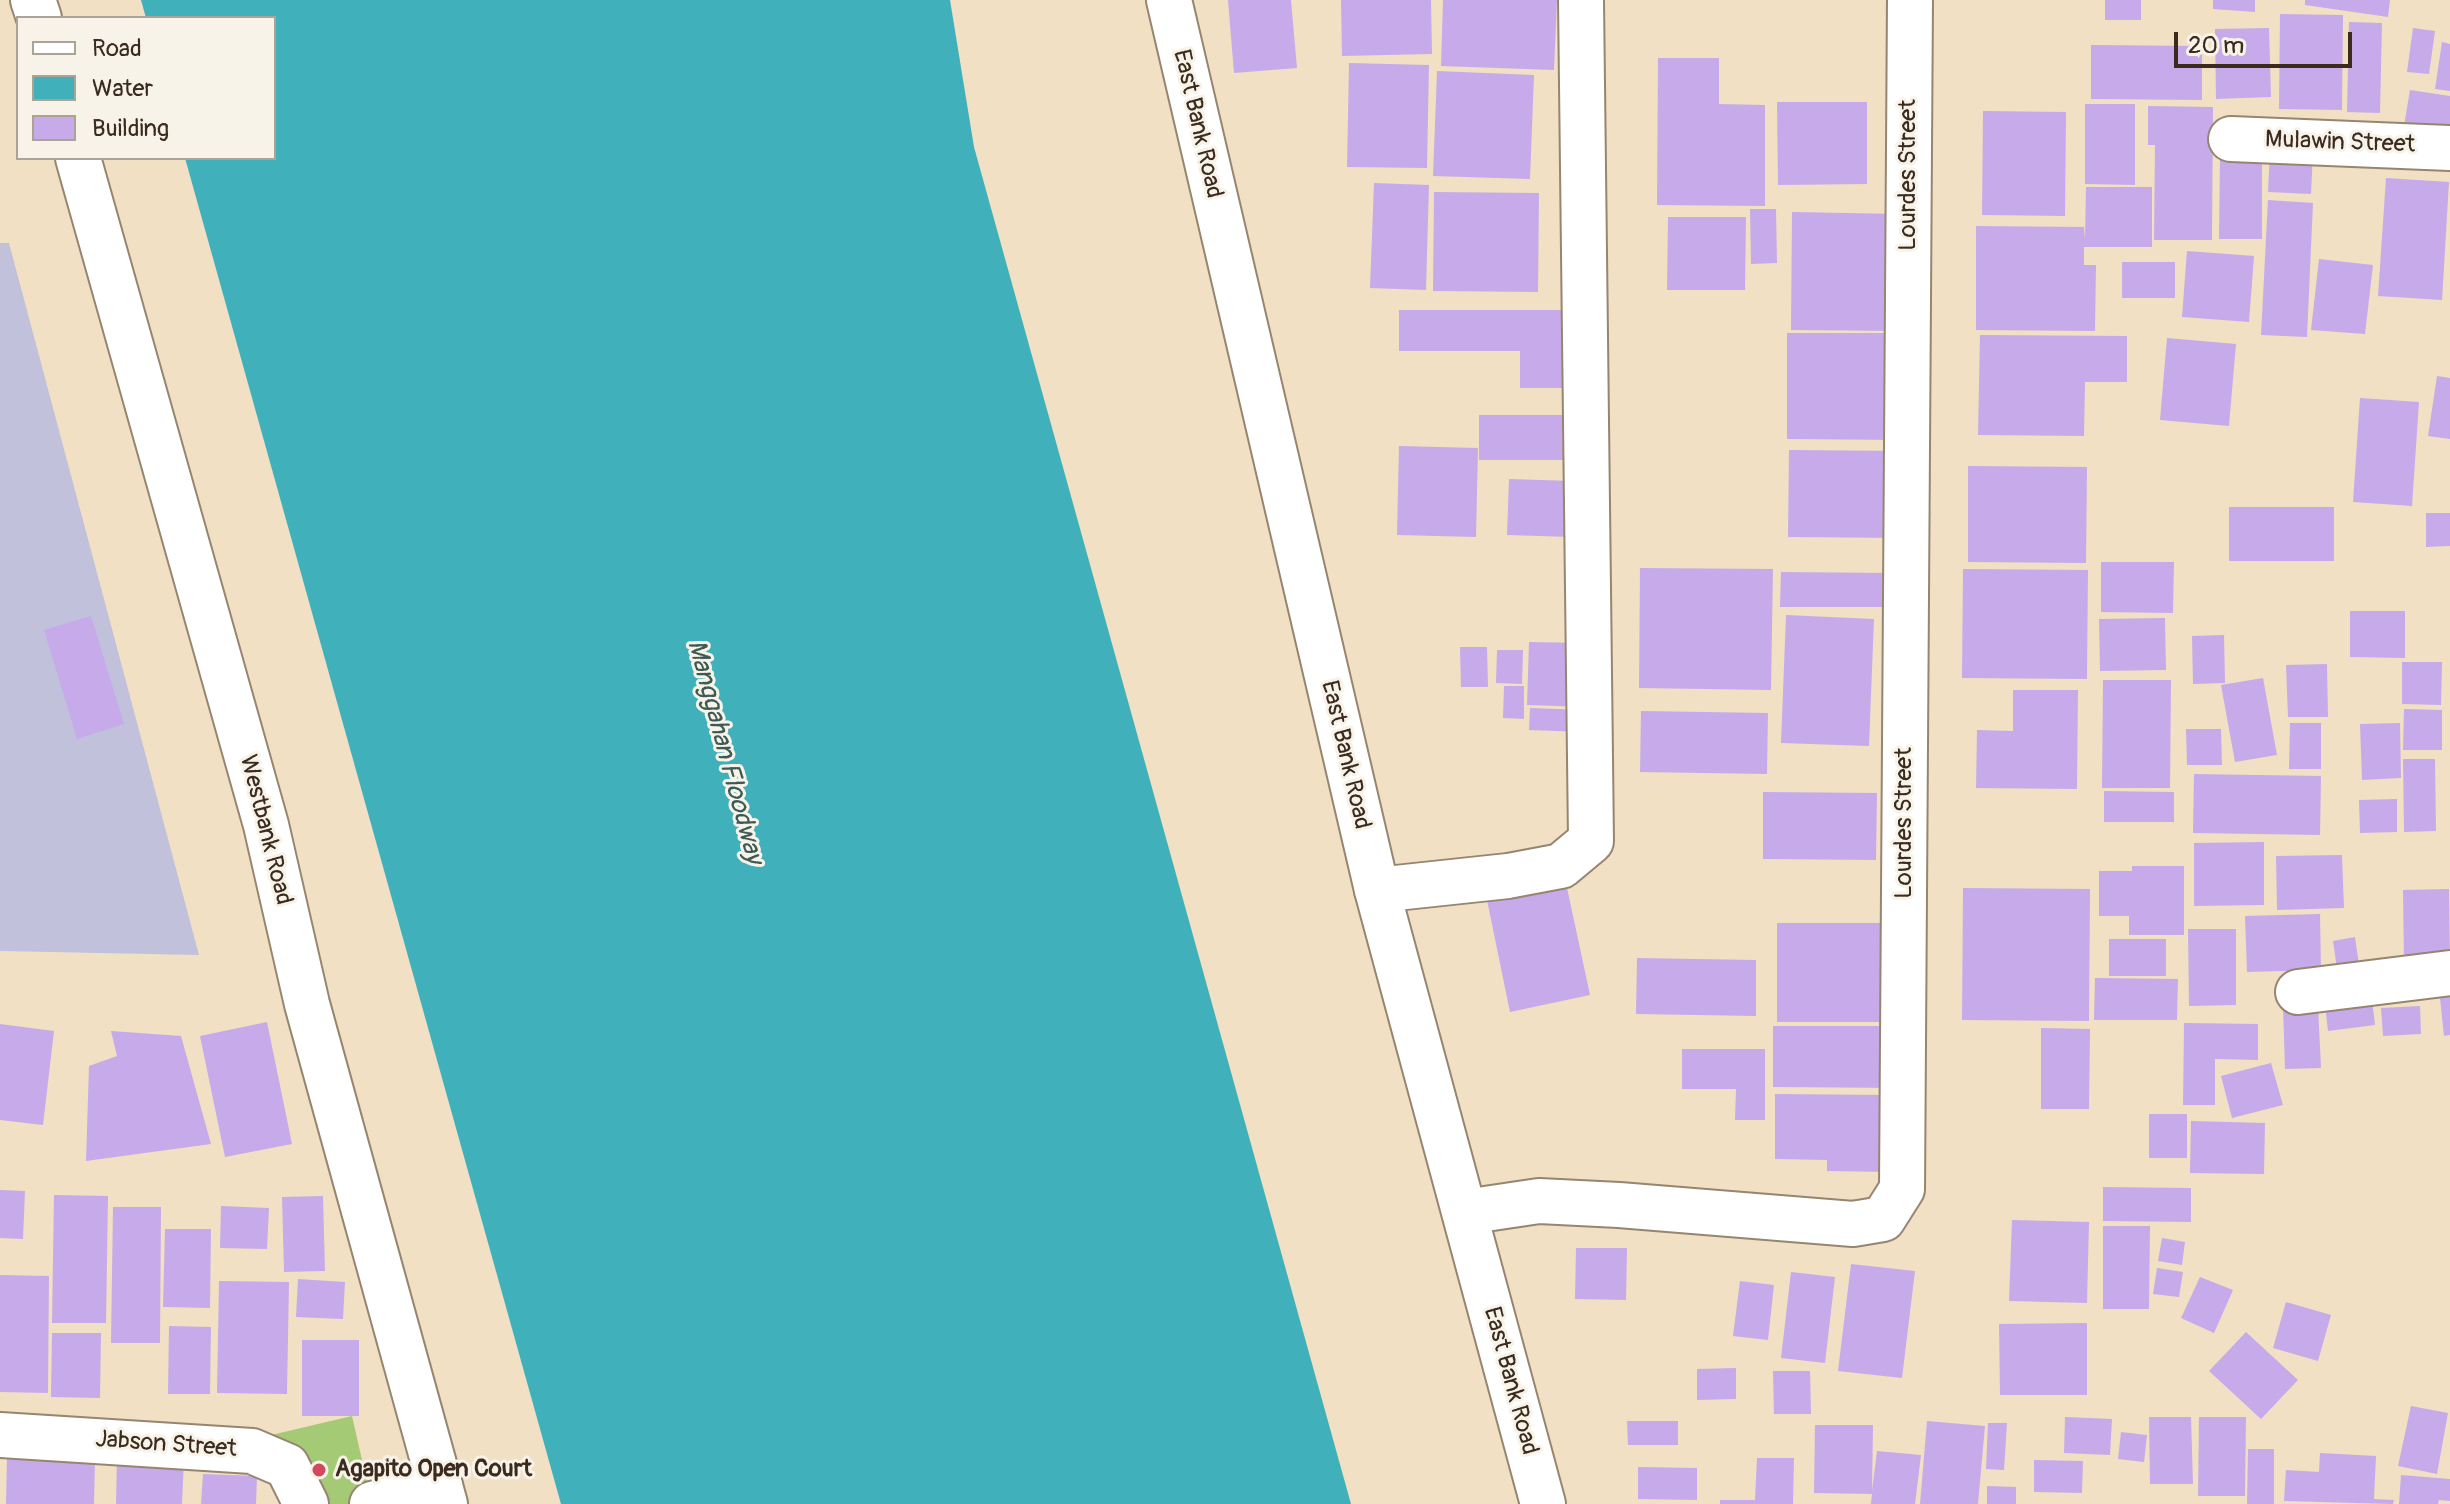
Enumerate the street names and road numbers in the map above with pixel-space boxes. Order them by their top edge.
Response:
street label: East Bank Road [1166,47,1228,201]
street label: Lourdes Street [1895,99,1923,251]
street label: Mulawin Street [2264,126,2416,160]
street label: East Bank Road [1314,678,1376,832]
street label: Lourdes Street [1891,747,1919,899]
street label: Westbank Road [232,752,298,908]
street label: East Bank Road [1476,1304,1544,1458]
street label: Jabson Street [94,1426,238,1464]

